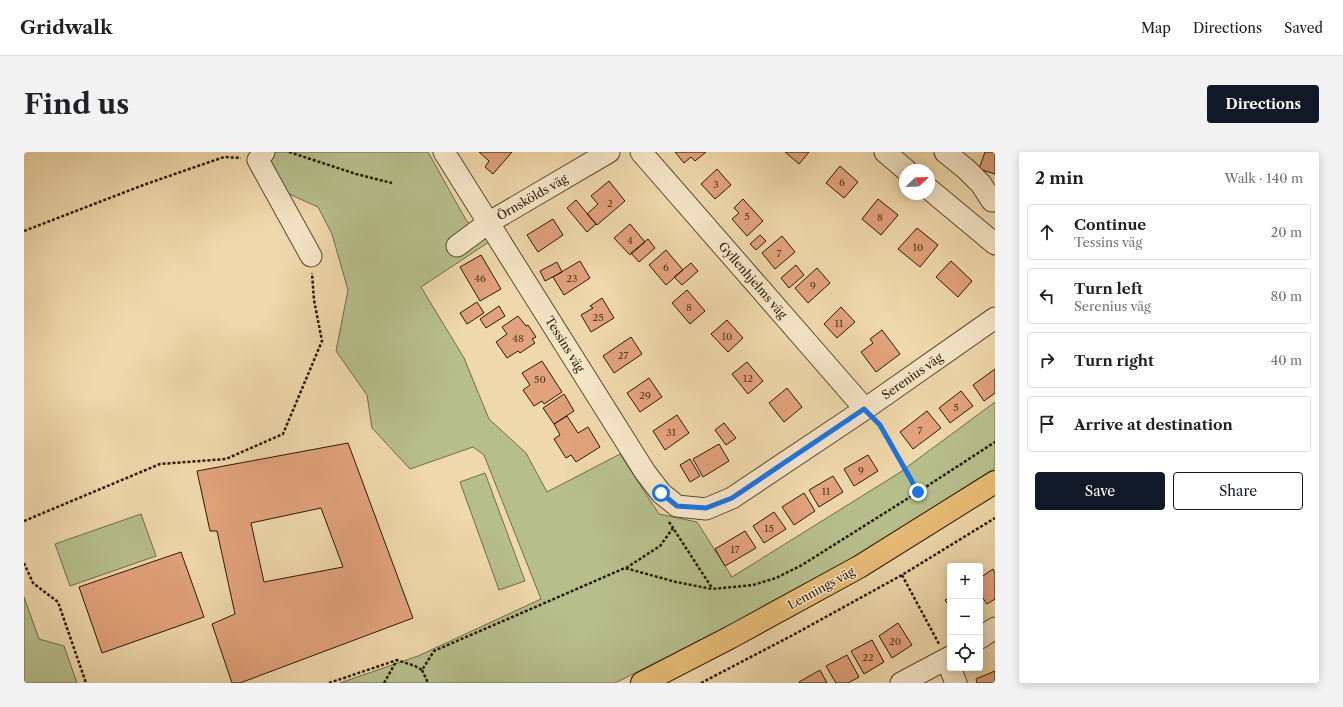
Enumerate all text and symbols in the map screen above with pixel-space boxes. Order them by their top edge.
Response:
text: Gridwalk [20,16,113,39]
text: Map [1141,19,1171,37]
text: Directions [1193,19,1262,37]
text: Saved [1284,19,1323,37]
button: Directions [1207,85,1319,123]
text: Find us [24,87,129,121]
north arrow [899,164,935,200]
text: 2 min [1035,168,1084,188]
street label: Örnskölds väg [493,169,571,223]
text: Walk · 140 m [1225,170,1303,186]
house number: 6 [839,176,845,189]
house number: 3 [713,178,719,191]
house number: 2 [607,197,613,210]
house number: 5 [744,210,750,223]
house number: 8 [877,211,883,224]
text: Continue [1074,215,1146,234]
icon: ahead [1036,221,1058,243]
text: 20 m [1271,224,1302,240]
house number: 4 [627,234,633,247]
text: Tessins väg [1074,234,1142,250]
street label: Gyllenhjelms väg [716,239,791,322]
house number: 10 [913,241,923,254]
house number: 7 [777,247,782,260]
house number: 6 [663,261,669,274]
house number: 46 [474,272,486,285]
house number: 23 [566,272,578,285]
house number: 9 [810,279,816,292]
text: Turn left [1074,279,1143,298]
icon: left [1036,285,1058,307]
text: 80 m [1270,288,1302,304]
text: Serenius väg [1074,298,1151,314]
house number: 8 [686,301,692,314]
house number: 25 [592,311,604,324]
street label: Tessins väg [542,313,588,375]
house number: 11 [835,317,844,330]
house number: 10 [722,330,732,343]
house number: 48 [512,332,524,345]
house number: 27 [618,349,628,362]
street label: Serenius väg [879,349,946,402]
icon: right [1036,349,1058,371]
text: Turn right [1074,351,1154,370]
text: 40 m [1271,352,1302,368]
house number: 12 [743,372,753,385]
house number: 50 [534,373,546,386]
house number: 29 [639,389,651,402]
house number: 5 [953,401,959,414]
icon: arrive [1036,413,1058,435]
text: Arrive at destination [1074,415,1233,434]
house number: 7 [918,424,923,437]
house number: 31 [666,426,677,439]
house number: 9 [858,464,864,477]
button: Save [1035,472,1165,510]
button: Share [1173,472,1303,510]
route end [909,483,927,501]
route start [652,484,670,502]
house number: 11 [822,485,831,498]
house number: 15 [764,522,774,535]
house number: 17 [730,543,740,556]
street label: Lennings väg [785,563,858,612]
map controls [947,563,983,671]
button: + [947,563,983,599]
button: − [947,599,983,635]
house number: 20 [889,635,901,648]
button: locate [947,635,983,671]
house number: 22 [862,651,874,664]

